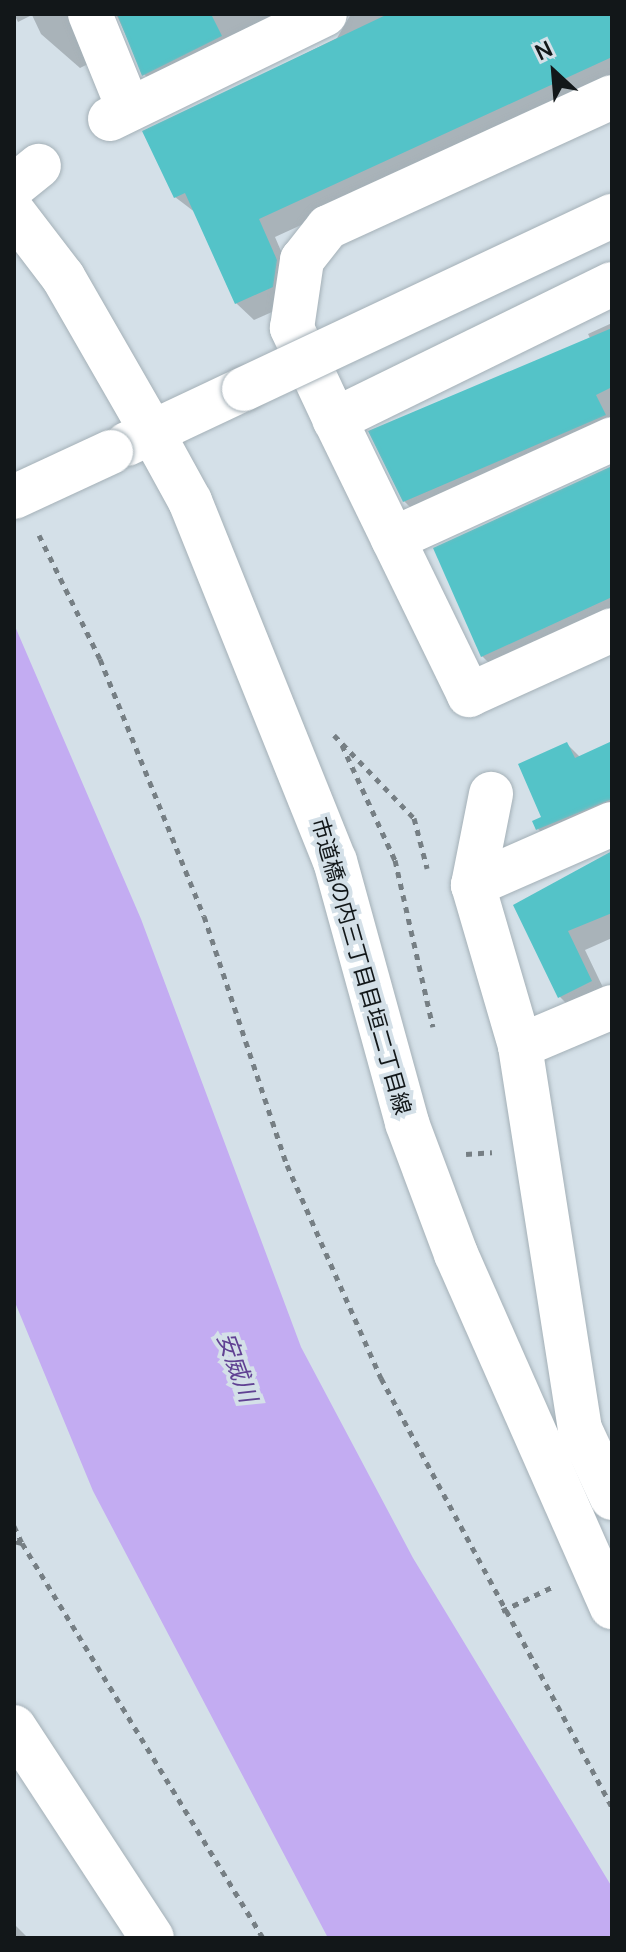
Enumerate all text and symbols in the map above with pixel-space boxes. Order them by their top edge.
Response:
north arrow [514,32,594,112]
text: N [530,33,557,67]
street label: 市道橋の内三丁目目垣二丁目線 [306,814,416,1118]
water label: 安威川 [212,1328,264,1406]

